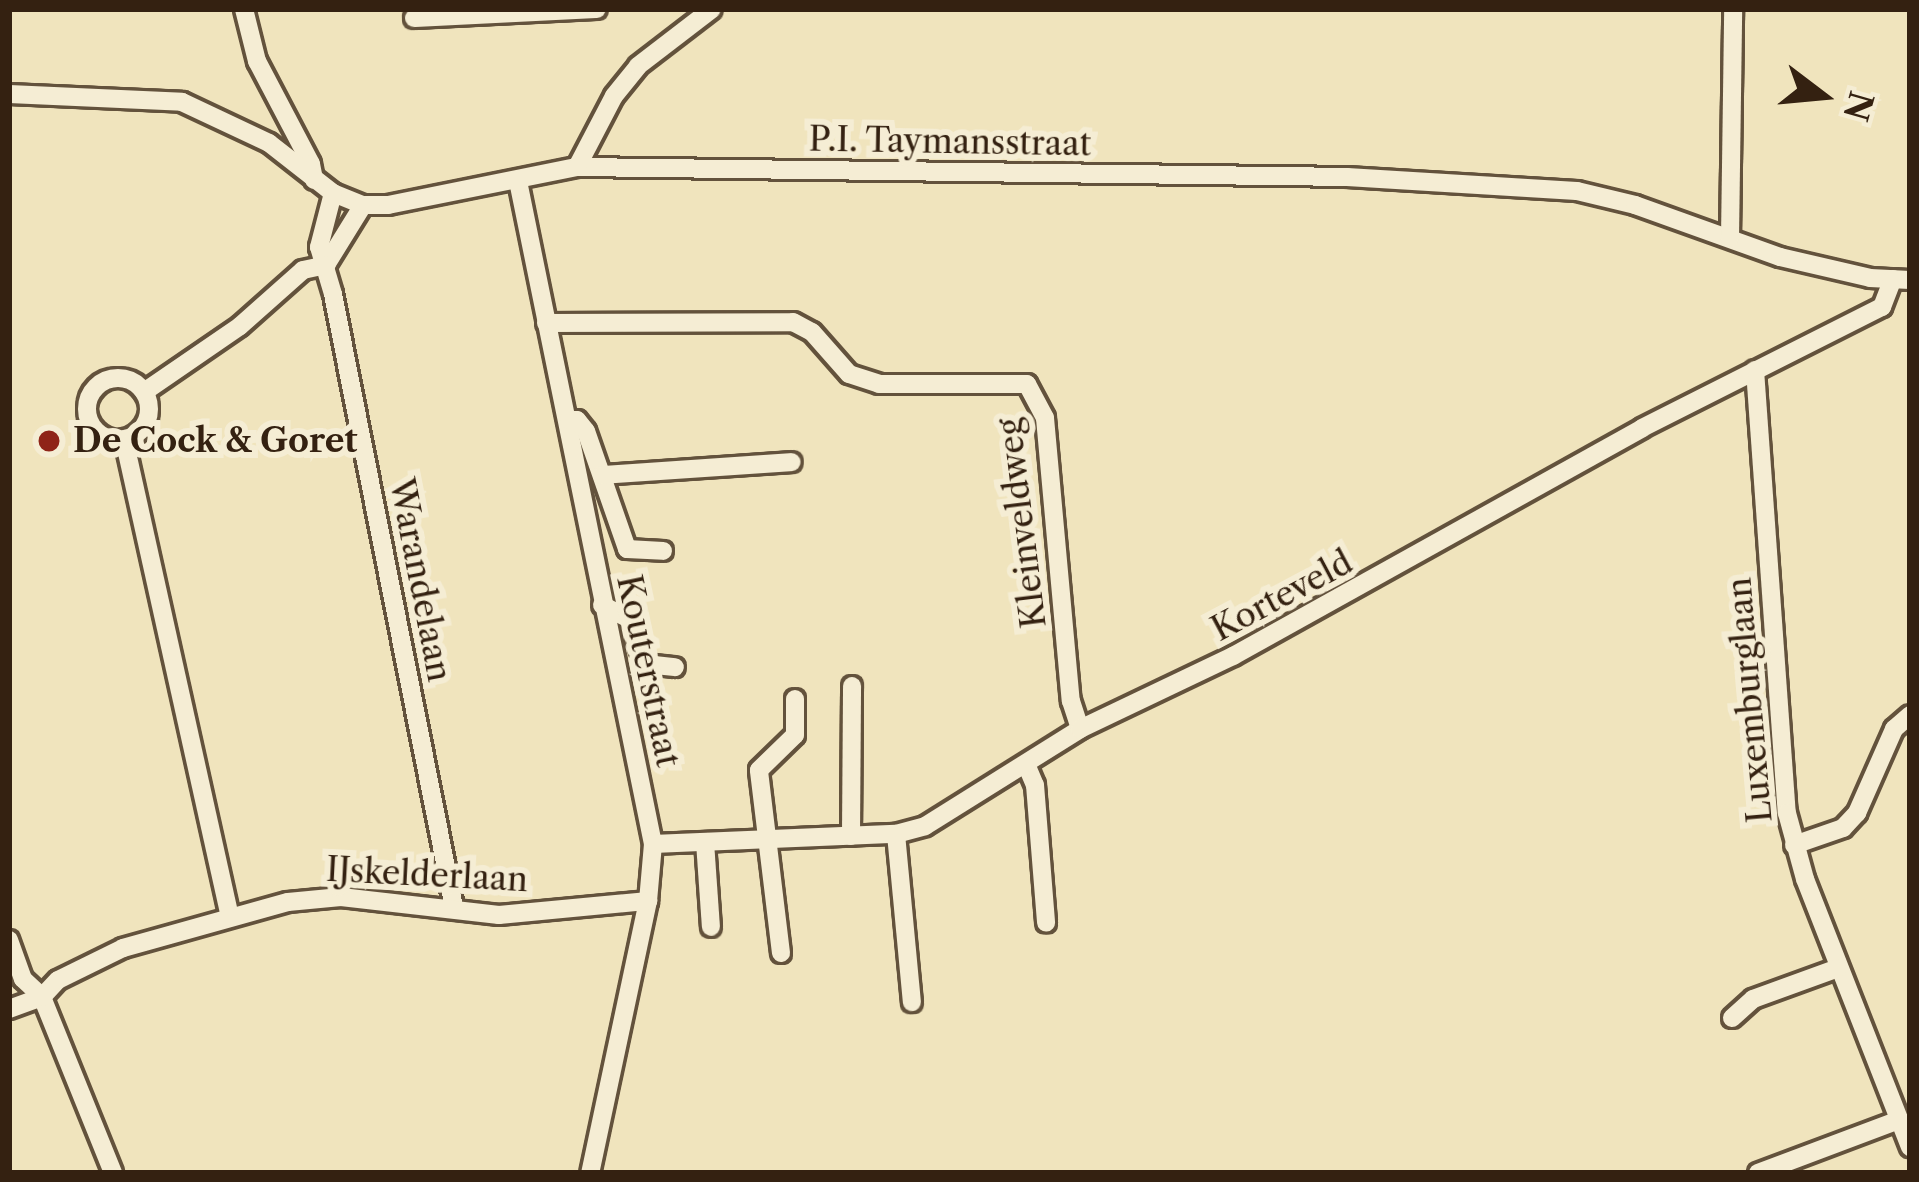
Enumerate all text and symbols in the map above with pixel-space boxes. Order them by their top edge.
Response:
north arrow [1763,36,1883,156]
text: N [1834,87,1882,125]
street label: P.I. Taymansstraat [808,120,1092,164]
street label: Kleinveldweg [989,416,1055,630]
place label: De Cock & Goret [73,421,358,461]
marker: De Cock & Goret [36,428,62,454]
street label: Warandelaan [381,475,459,685]
street label: Korteveld [1205,542,1359,650]
street label: Kouterstraat [608,571,688,771]
street label: Luxemburglaan [1720,576,1780,824]
street label: IJskelderlaan [325,850,529,900]

